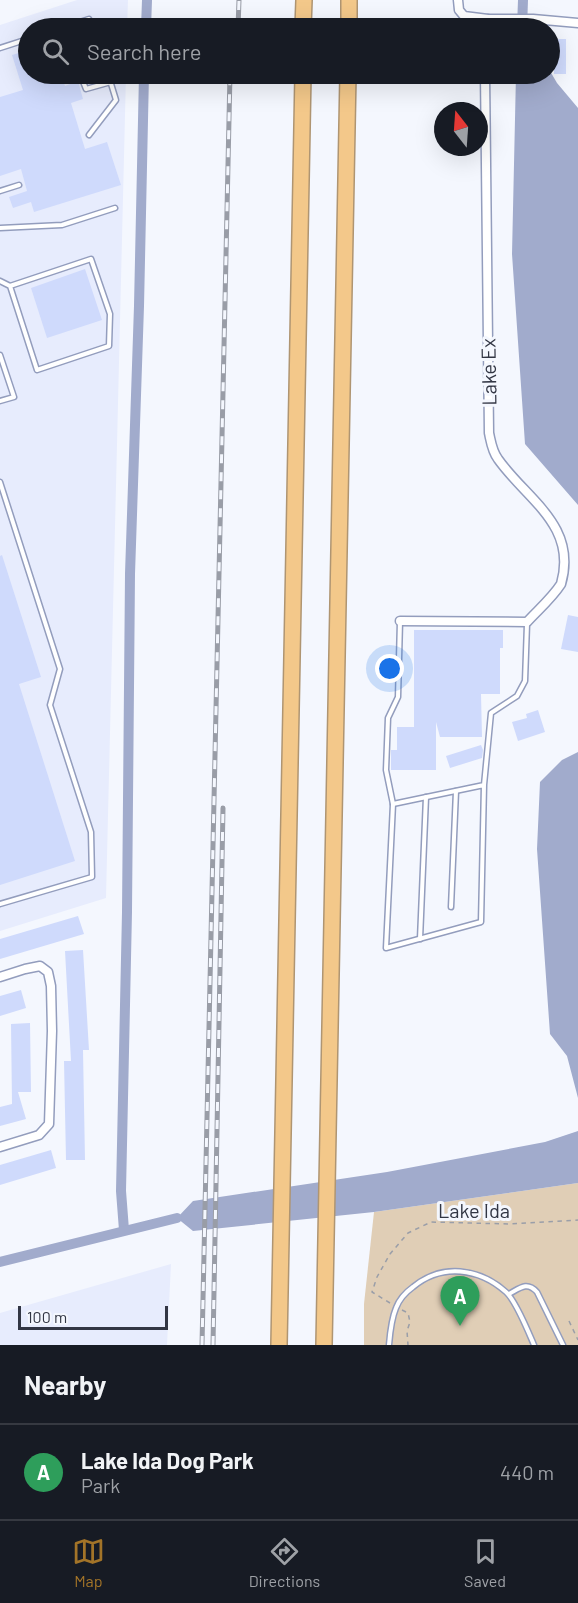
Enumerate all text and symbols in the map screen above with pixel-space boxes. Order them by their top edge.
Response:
search box [18,18,560,84]
icon: search [39,35,72,68]
text: Search here [87,38,201,64]
north arrow [434,102,488,156]
street label: Lake Ex [475,338,501,406]
your location [375,654,404,683]
street label: Lake Ida [438,1198,510,1222]
pin: A [440,1276,480,1326]
scale bar [18,1303,168,1330]
text: 100 m [27,1307,67,1326]
text: Nearby [24,1369,106,1400]
text: Lake Ida Dog Park [81,1447,254,1473]
text: A [37,1460,50,1484]
text: 440 m [500,1460,554,1484]
text: Park [81,1473,120,1497]
tab: Map [72,1535,105,1590]
tab: Directions [249,1535,320,1590]
tab: Saved [464,1535,506,1590]

